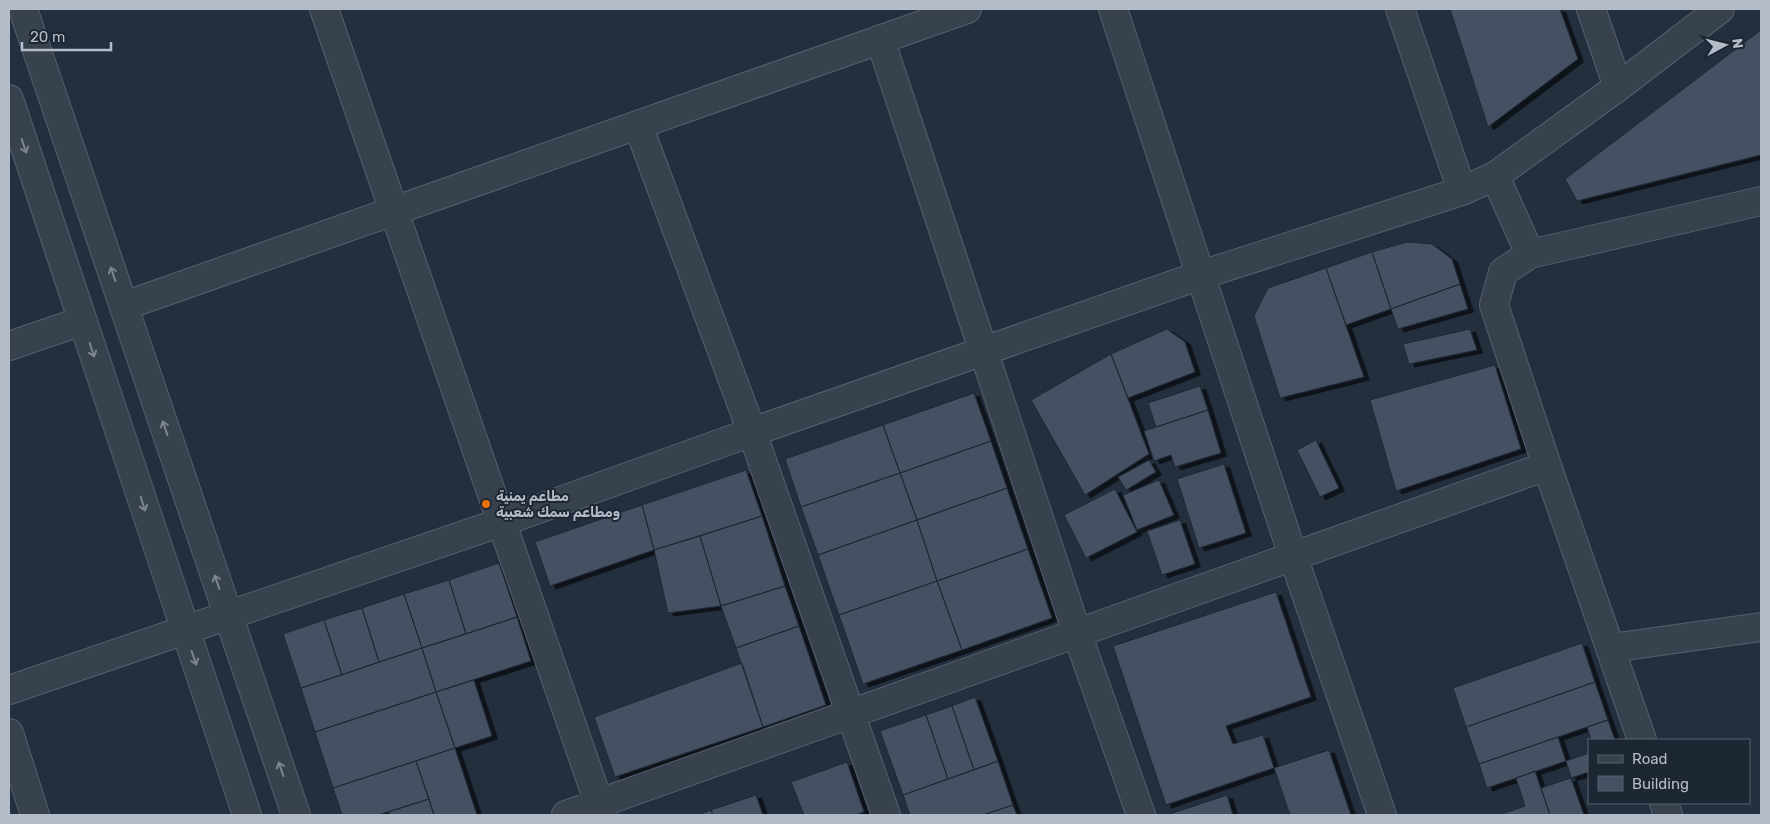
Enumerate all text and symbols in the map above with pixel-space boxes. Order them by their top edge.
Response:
scale bar [22,20,111,52]
north arrow [1700,20,1750,70]
text: 20 m [30,28,65,46]
text: N [1728,37,1746,50]
one-way arrow [20,137,29,153]
one-way arrow [108,267,117,282]
one-way arrow [87,341,97,357]
one-way arrow [160,421,169,436]
place label: مطاعم يمنية ومطاعم سمك شعبية [496,488,620,521]
one-way arrow [139,496,148,511]
marker: مطاعم يمنية ومطاعم سمك شعبية [480,498,492,510]
one-way arrow [212,575,221,590]
one-way arrow [190,650,200,666]
legend [1588,739,1750,804]
text: Road [1632,750,1668,768]
one-way arrow [275,761,285,777]
text: Building [1632,775,1689,793]

